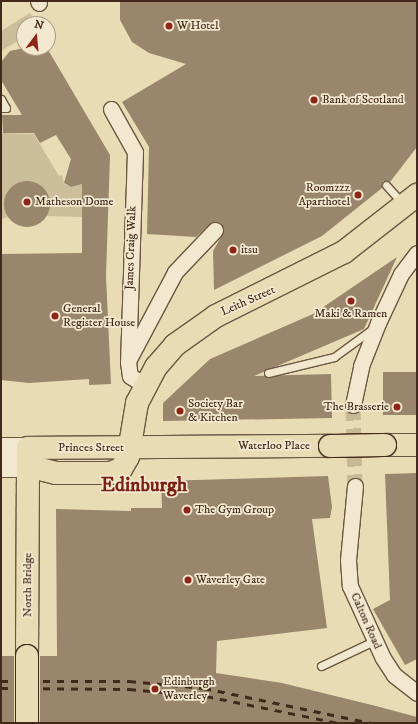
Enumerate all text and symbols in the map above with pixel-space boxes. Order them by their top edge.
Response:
north arrow [16,16,56,56]
text: N [33,17,45,33]
place label: W Hotel [177,19,219,33]
marker: W Hotel [164,21,174,31]
place label: Bank of Scotland [322,93,404,107]
marker: Bank of Scotland [309,95,319,105]
place label: Roomzzz Aparthotel [298,181,350,209]
marker: Roomzzz Aparthotel [353,190,363,200]
place label: Matheson Dome [35,195,114,209]
marker: Matheson Dome [22,197,32,207]
street label: James Craig Walk [122,206,140,290]
place label: itsu [241,243,258,257]
marker: itsu [228,245,238,255]
street label: Leith Street [219,283,277,319]
marker: Maki & Ramen [346,296,356,306]
place label: General Register House [63,302,135,330]
place label: Maki & Ramen [315,307,387,321]
marker: General Register House [50,311,60,321]
place label: Society Bar & Kitchen [188,397,243,425]
place label: The Brasserie [324,400,389,414]
marker: The Brasserie [392,402,402,412]
marker: Society Bar & Kitchen [175,406,185,416]
street label: Waterloo Place [238,439,310,453]
street label: Princes Street [58,441,124,455]
district label: Edinburgh [101,473,187,497]
place label: The Gym Group [195,503,274,517]
marker: The Gym Group [182,505,192,515]
street label: North Bridge [21,553,35,617]
place label: Waverley Gate [196,573,265,587]
marker: Waverley Gate [183,575,193,585]
street label: Calton Road [347,591,385,651]
place label: Edinburgh Waverley [163,675,215,703]
marker: Edinburgh Waverley [150,684,160,694]

